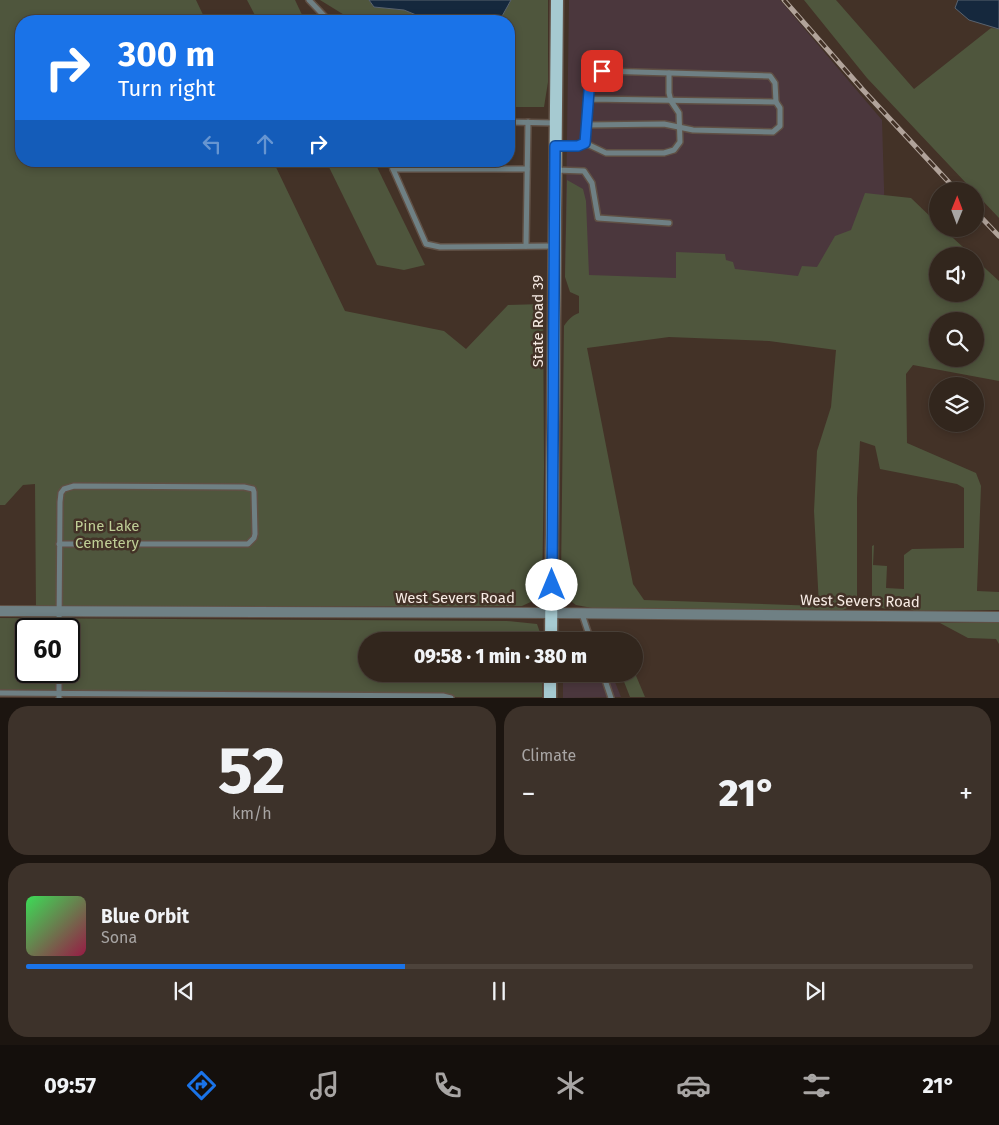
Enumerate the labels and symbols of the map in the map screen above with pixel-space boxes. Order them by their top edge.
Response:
pin [581,50,623,92]
north arrow [929,182,984,238]
street label: State Road 39 [529,275,547,367]
park label: Pine Lake Cemetery [74,517,140,552]
position arrow [525,558,577,610]
street label: West Severs Road [395,589,515,607]
street label: West Severs Road [800,591,920,611]
speed limit sign: 60 [15,618,80,683]

